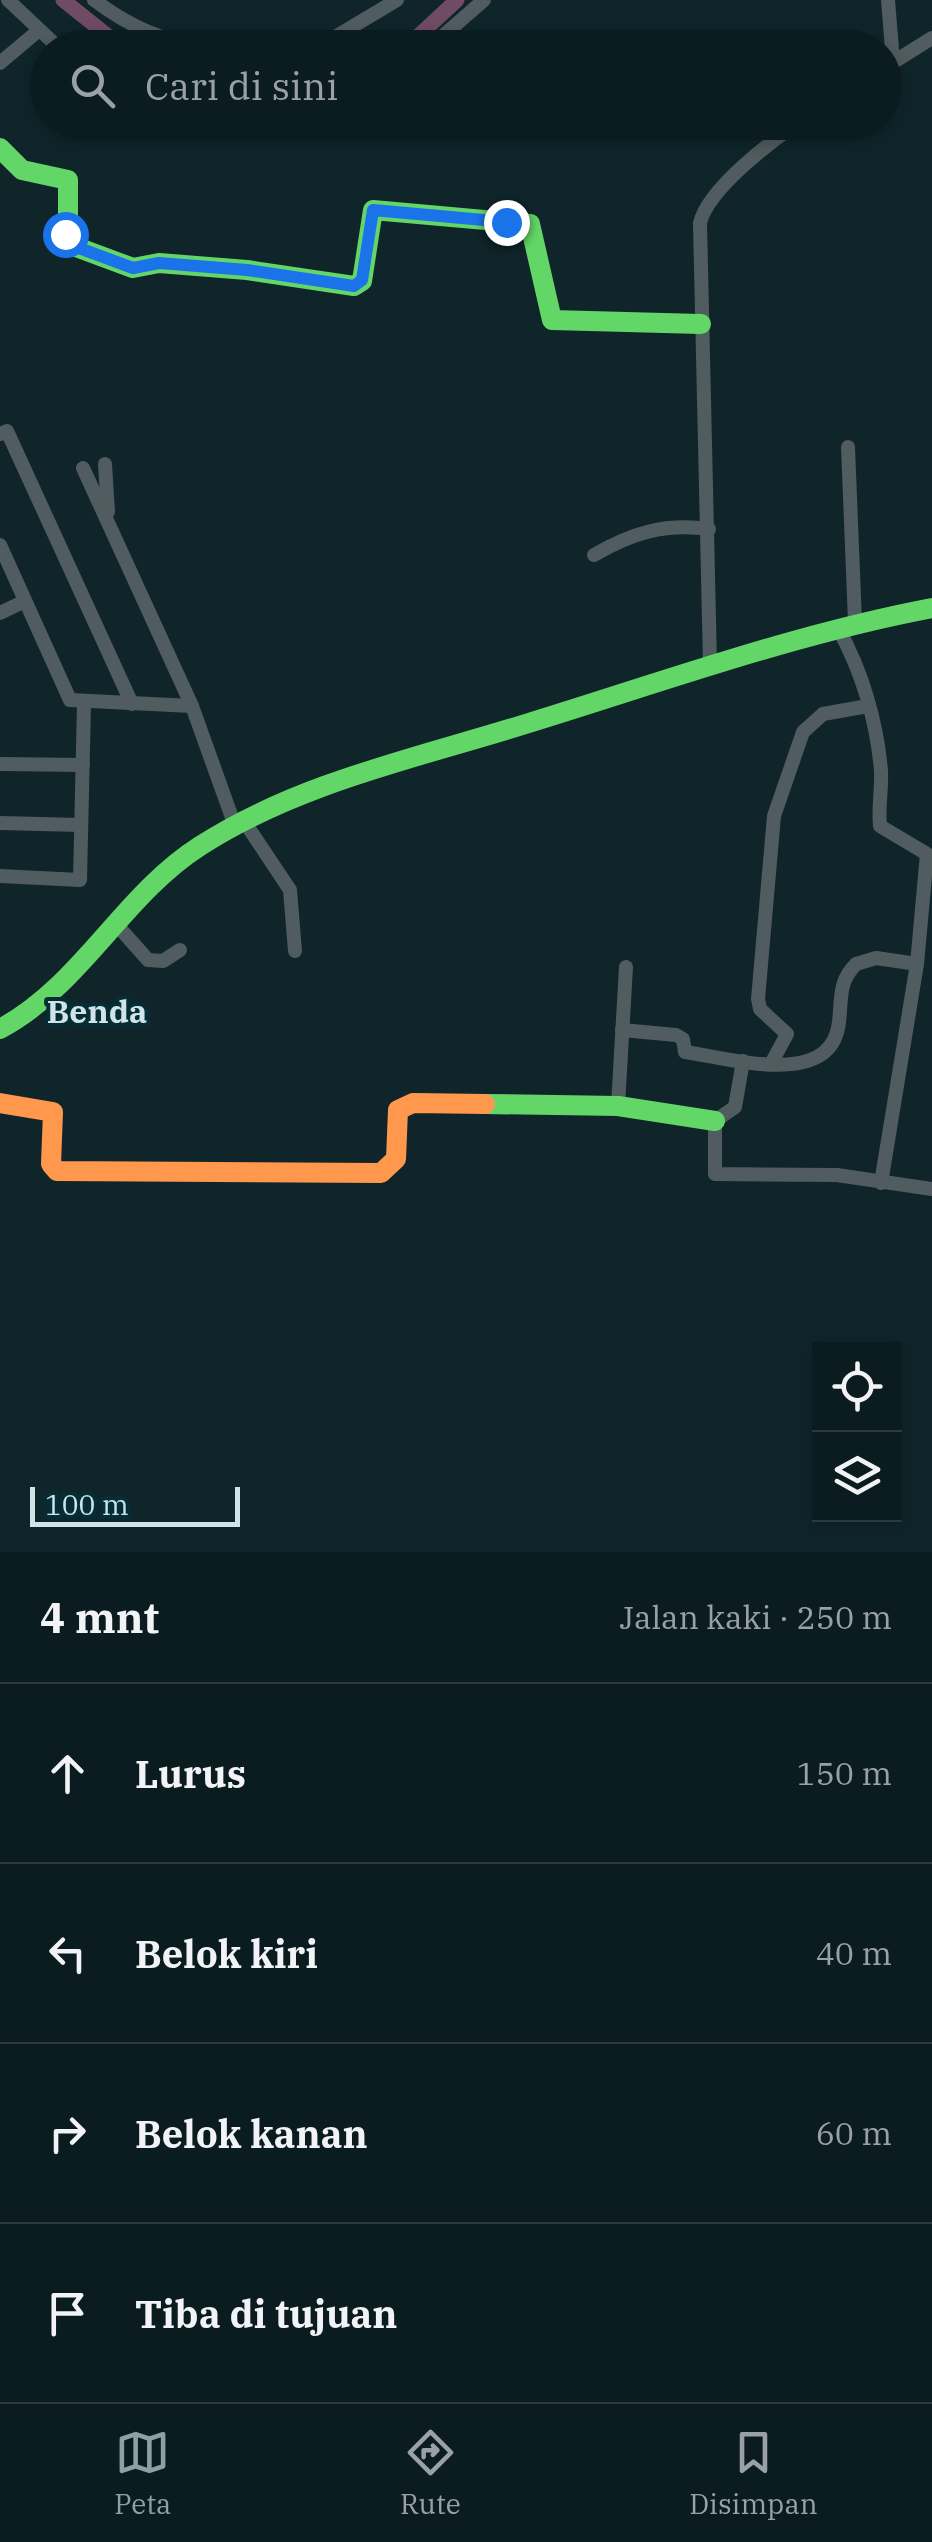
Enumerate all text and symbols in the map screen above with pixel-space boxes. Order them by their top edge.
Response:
search box [30,30,902,140]
icon: search [65,58,120,113]
text: Cari di sini [145,61,338,110]
route end [484,200,530,246]
route start [43,212,89,258]
district label: Benda [47,990,147,1032]
map controls [812,1342,902,1522]
button: locate [812,1342,902,1432]
button: layers [812,1432,902,1522]
scale bar [30,1482,240,1526]
text: 100 m [45,1486,129,1523]
text: 4 mnt [40,1590,159,1645]
text: Jalan kaki · 250 m [619,1596,892,1638]
icon: ahead [40,1746,95,1801]
text: Lurus [135,1749,246,1798]
text: 150 m [796,1752,892,1794]
icon: left [40,1926,95,1981]
text: Belok kiri [135,1929,318,1978]
text: 40 m [816,1932,892,1974]
icon: right [40,2106,95,2161]
text: Belok kanan [135,2109,368,2158]
text: 60 m [816,2112,892,2154]
icon: arrive [40,2286,95,2341]
text: Tiba di tujuan [135,2289,397,2338]
tab: Peta [114,2425,171,2522]
tab: Rute [400,2425,461,2522]
tab: Disimpan [689,2425,818,2522]

